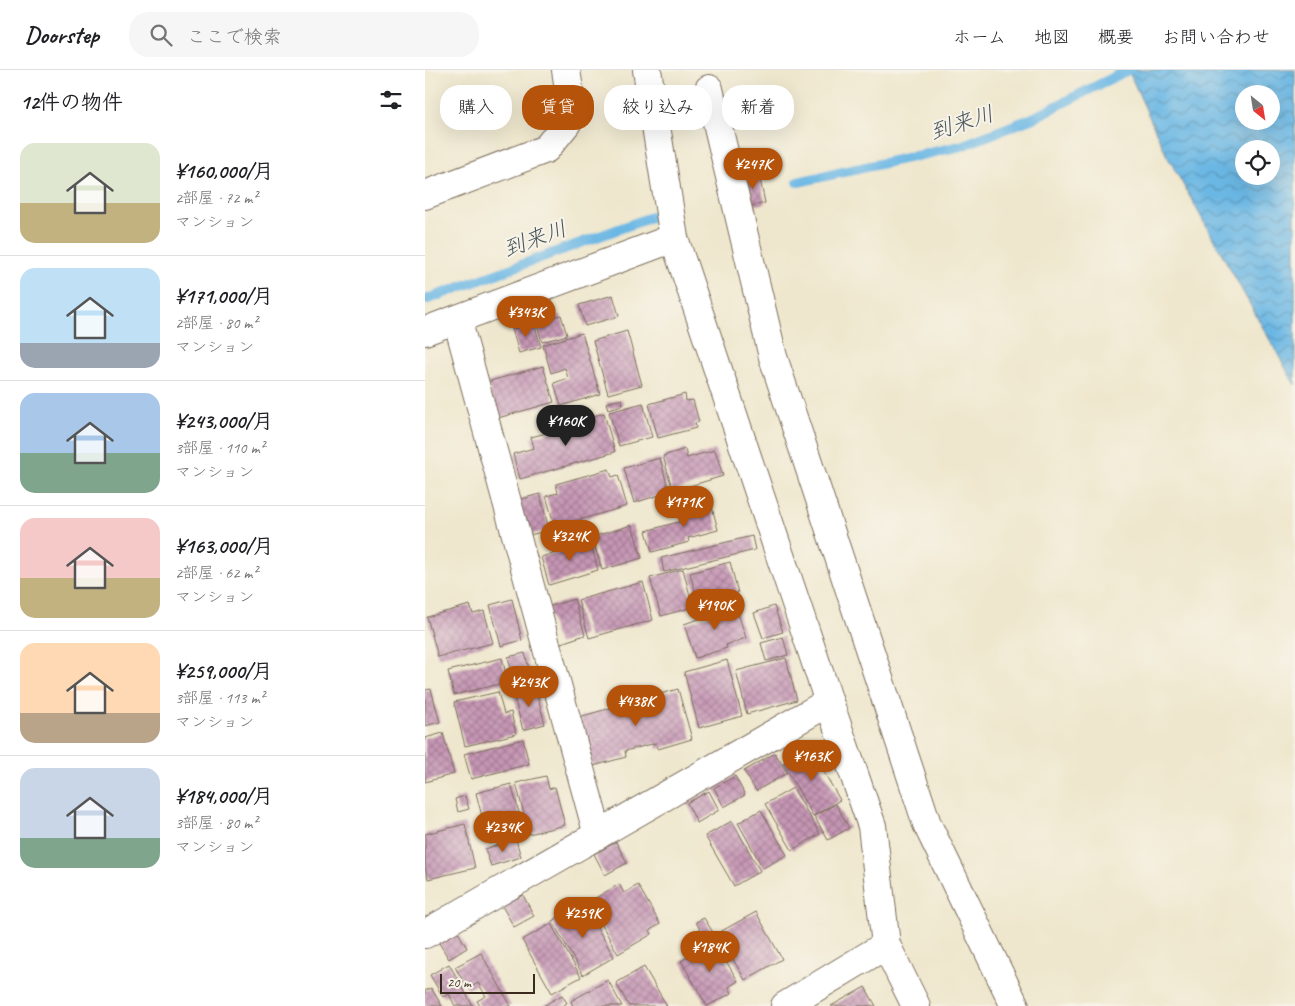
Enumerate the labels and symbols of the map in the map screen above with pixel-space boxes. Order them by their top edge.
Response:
north arrow [1235,85,1280,130]
water label: 到来川 [926,99,998,147]
pin: ¥247K [718,148,788,190]
water label: 到来川 [499,215,571,263]
pin: ¥343K [491,296,561,338]
pin: ¥160K [531,404,601,447]
pin: ¥171K [649,486,719,528]
pin: ¥324K [535,520,605,562]
pin: ¥190K [680,588,750,631]
pin: ¥243K [494,666,564,708]
pin: ¥438K [601,684,671,727]
pin: ¥163K [777,740,847,782]
pin: ¥234K [468,810,538,853]
pin: ¥259K [548,896,618,939]
pin: ¥184K [675,930,745,973]
scale bar [440,971,535,994]

